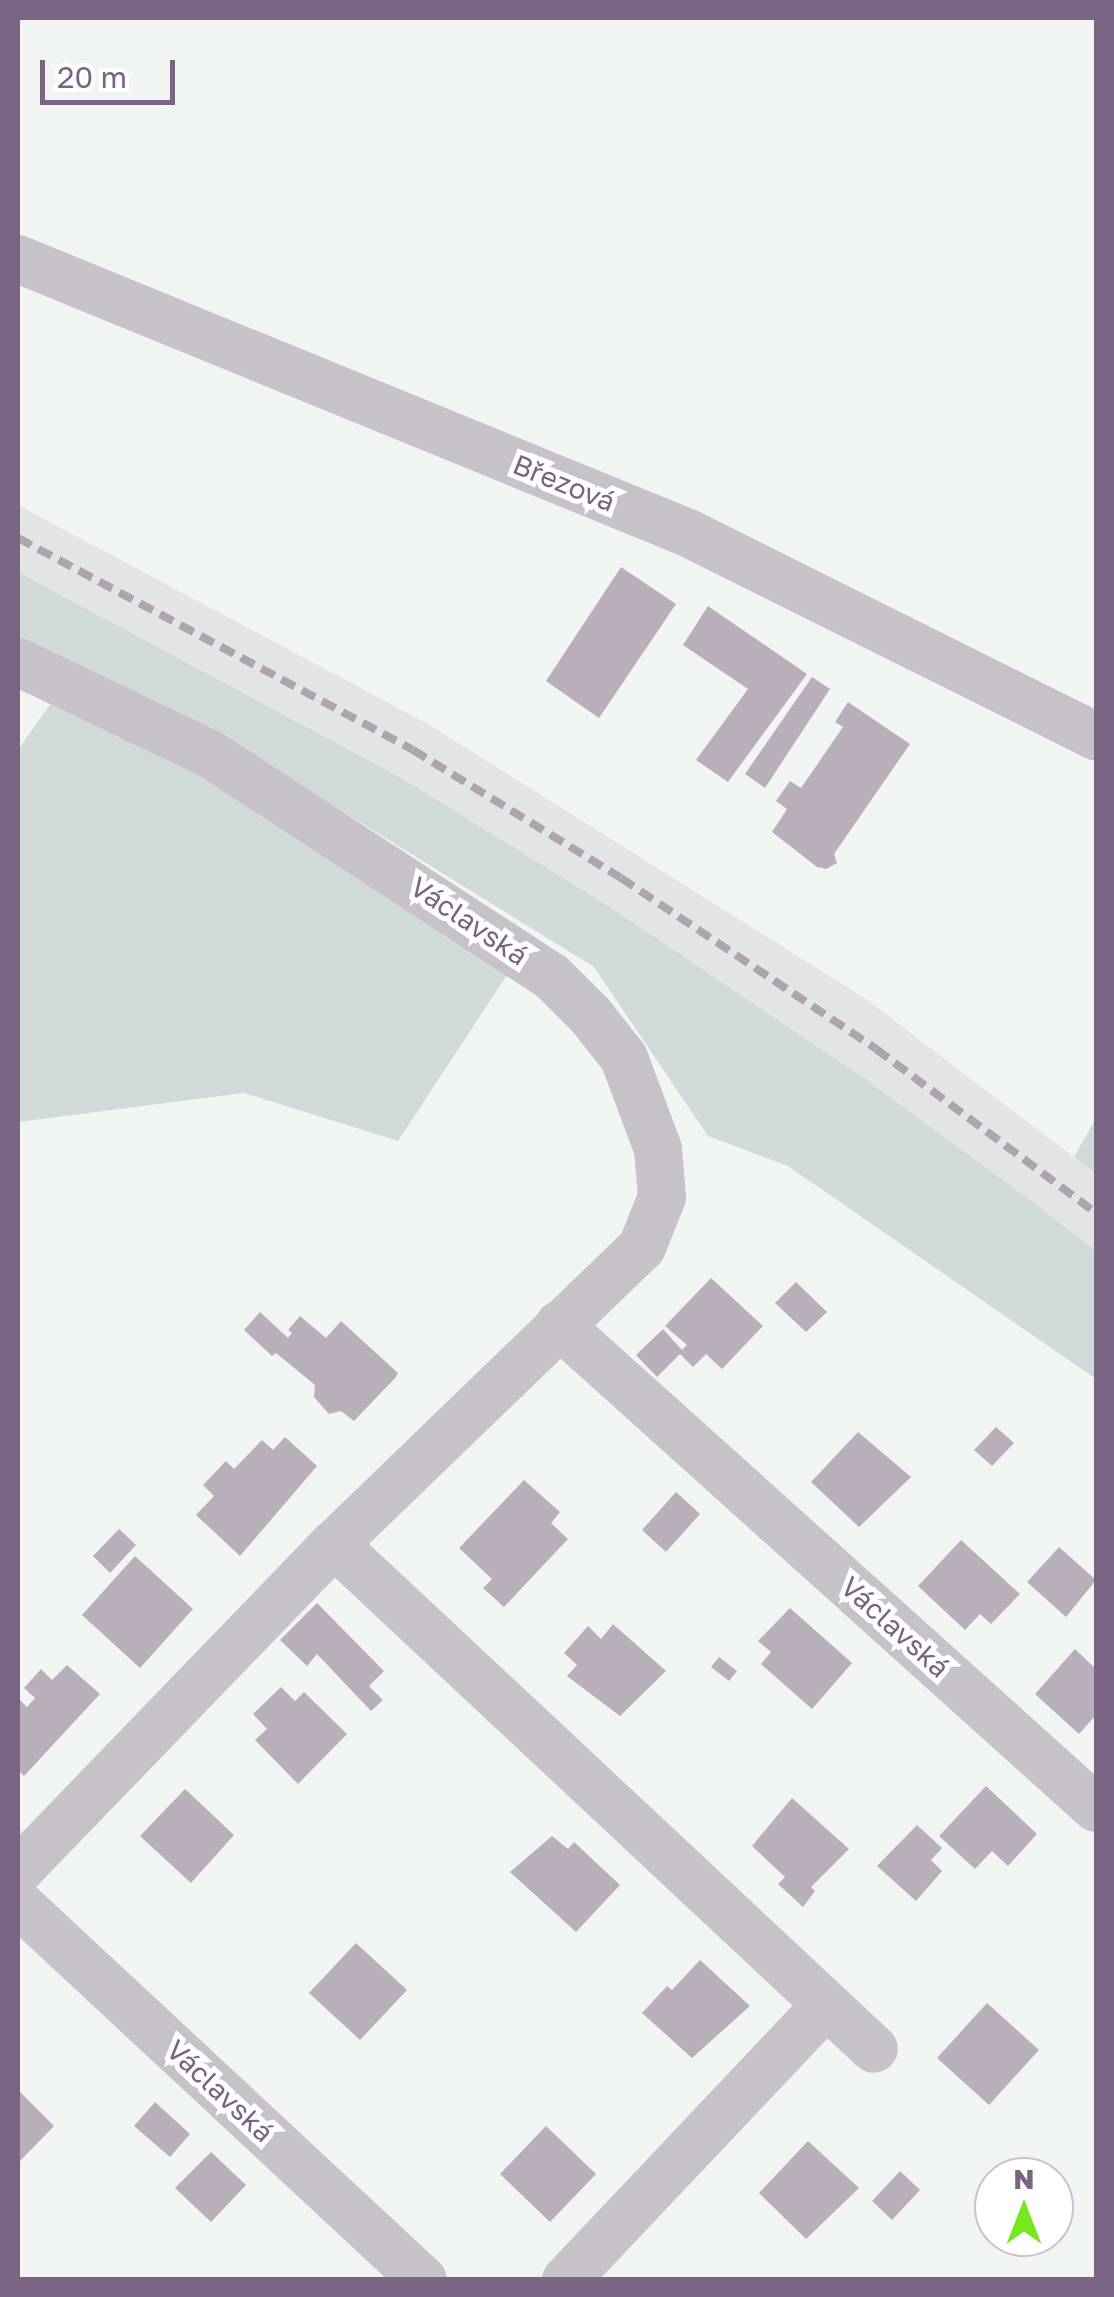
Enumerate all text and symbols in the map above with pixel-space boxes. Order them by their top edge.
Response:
scale bar [45,40,180,102]
text: 20 m [57,59,127,95]
street label: Březová [508,447,620,519]
street label: Václavská [404,870,534,972]
street label: Václavská [834,1570,956,1684]
street label: Václavská [159,2033,281,2149]
north arrow [974,2157,1074,2257]
text: N [1013,2162,1035,2195]

